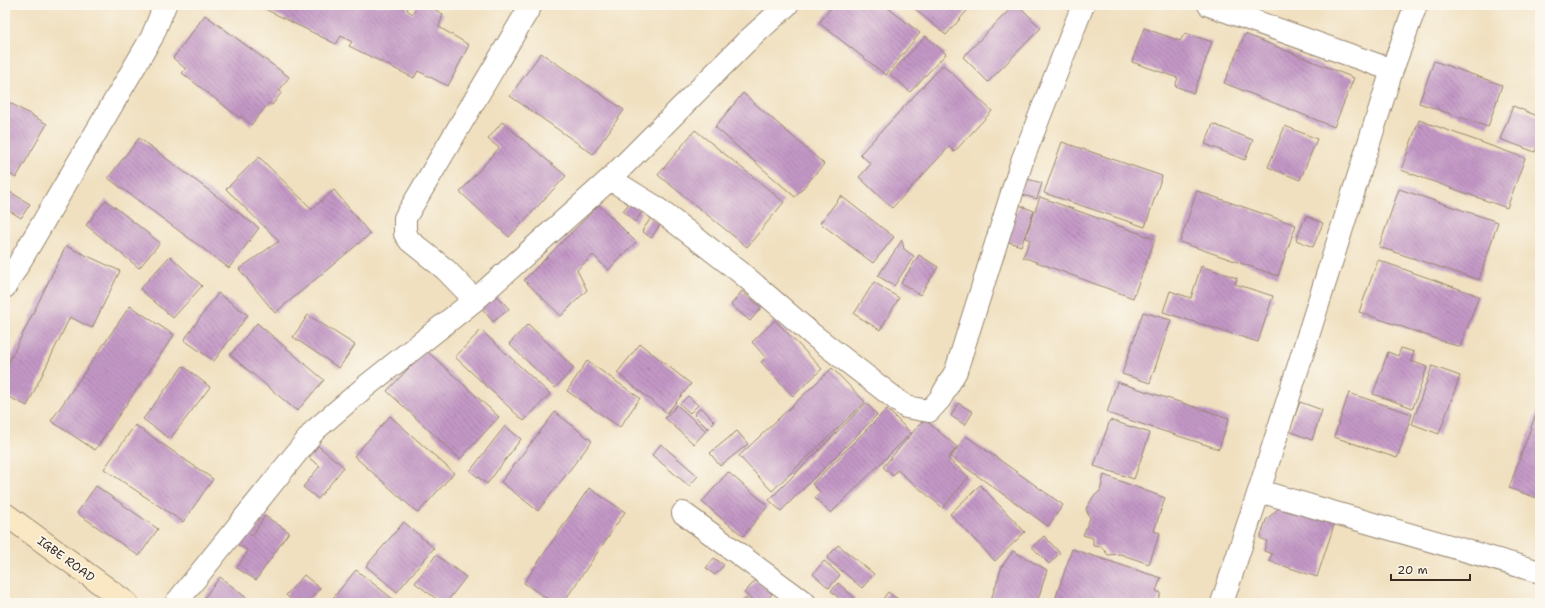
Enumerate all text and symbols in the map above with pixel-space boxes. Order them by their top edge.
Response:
street label: IGBE ROAD [34,533,98,585]
scale bar [1391,556,1470,582]
text: 20 m [1397,562,1428,578]

